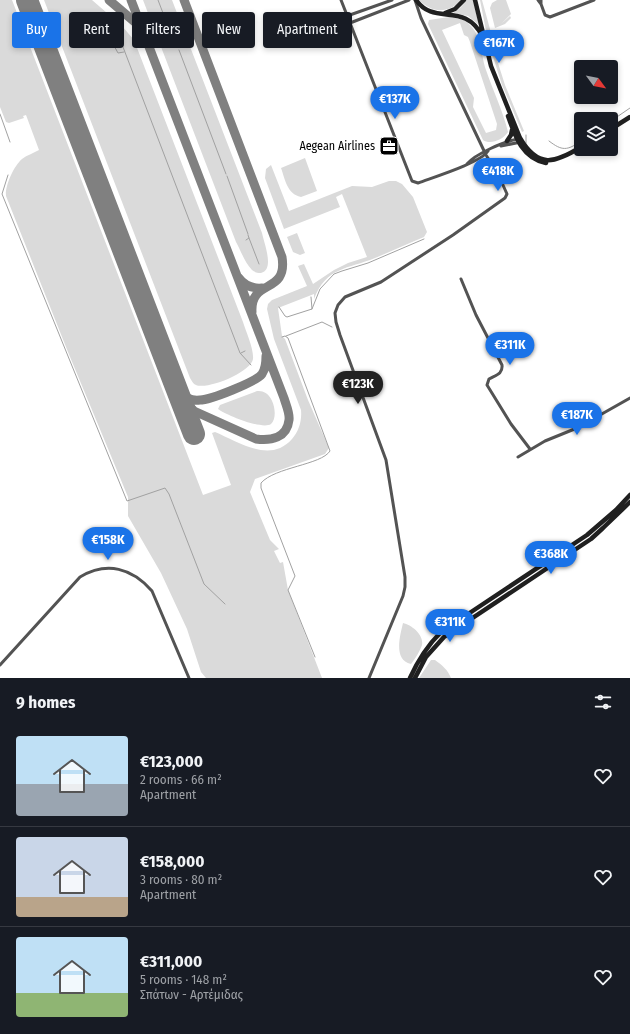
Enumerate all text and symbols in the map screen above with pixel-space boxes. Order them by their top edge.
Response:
chip: Buy [12,12,61,48]
chip: Rent [69,12,124,48]
chip: Filters [132,12,194,48]
chip: New [202,12,255,48]
chip: Apartment [263,12,352,48]
pin: €167K [471,30,527,64]
text: €167K [483,35,515,50]
north arrow [574,60,618,104]
map controls [574,60,618,156]
pin: €137K [367,86,423,120]
text: €137K [379,91,411,106]
button: layers [574,112,618,156]
office icon: Aegean Airlines [378,135,400,157]
place label: Aegean Airlines [299,139,375,153]
pin: €418K [470,158,526,192]
text: €418K [482,163,514,178]
pin: €311K [482,332,538,366]
text: €311K [494,337,526,352]
pin: €123K [330,371,386,405]
text: €123K [342,376,374,391]
pin: €187K [549,402,605,436]
text: €187K [561,407,593,422]
pin: €158K [80,527,136,561]
text: €158K [92,532,124,547]
pin: €368K [523,541,579,575]
text: €368K [534,546,568,561]
pin: €311K [422,609,478,643]
text: €311K [434,614,466,629]
icon: filters [592,691,614,713]
text: 9 homes [16,692,75,713]
text: €123,000 [140,751,203,772]
icon: home [48,752,96,800]
icon: heart [592,765,614,787]
text: 2 rooms · 66 m² [140,772,222,787]
text: Apartment [140,787,196,802]
text: €158,000 [140,851,205,872]
icon: home [48,853,96,901]
icon: heart [592,866,614,888]
text: 3 rooms · 80 m² [140,872,222,887]
text: Apartment [140,887,196,902]
text: €311,000 [140,951,202,972]
icon: home [48,953,96,1001]
icon: heart [592,966,614,988]
text: 5 rooms · 148 m² [140,972,227,987]
text: Σπάτων - Αρτέμιδας [140,987,243,1002]

